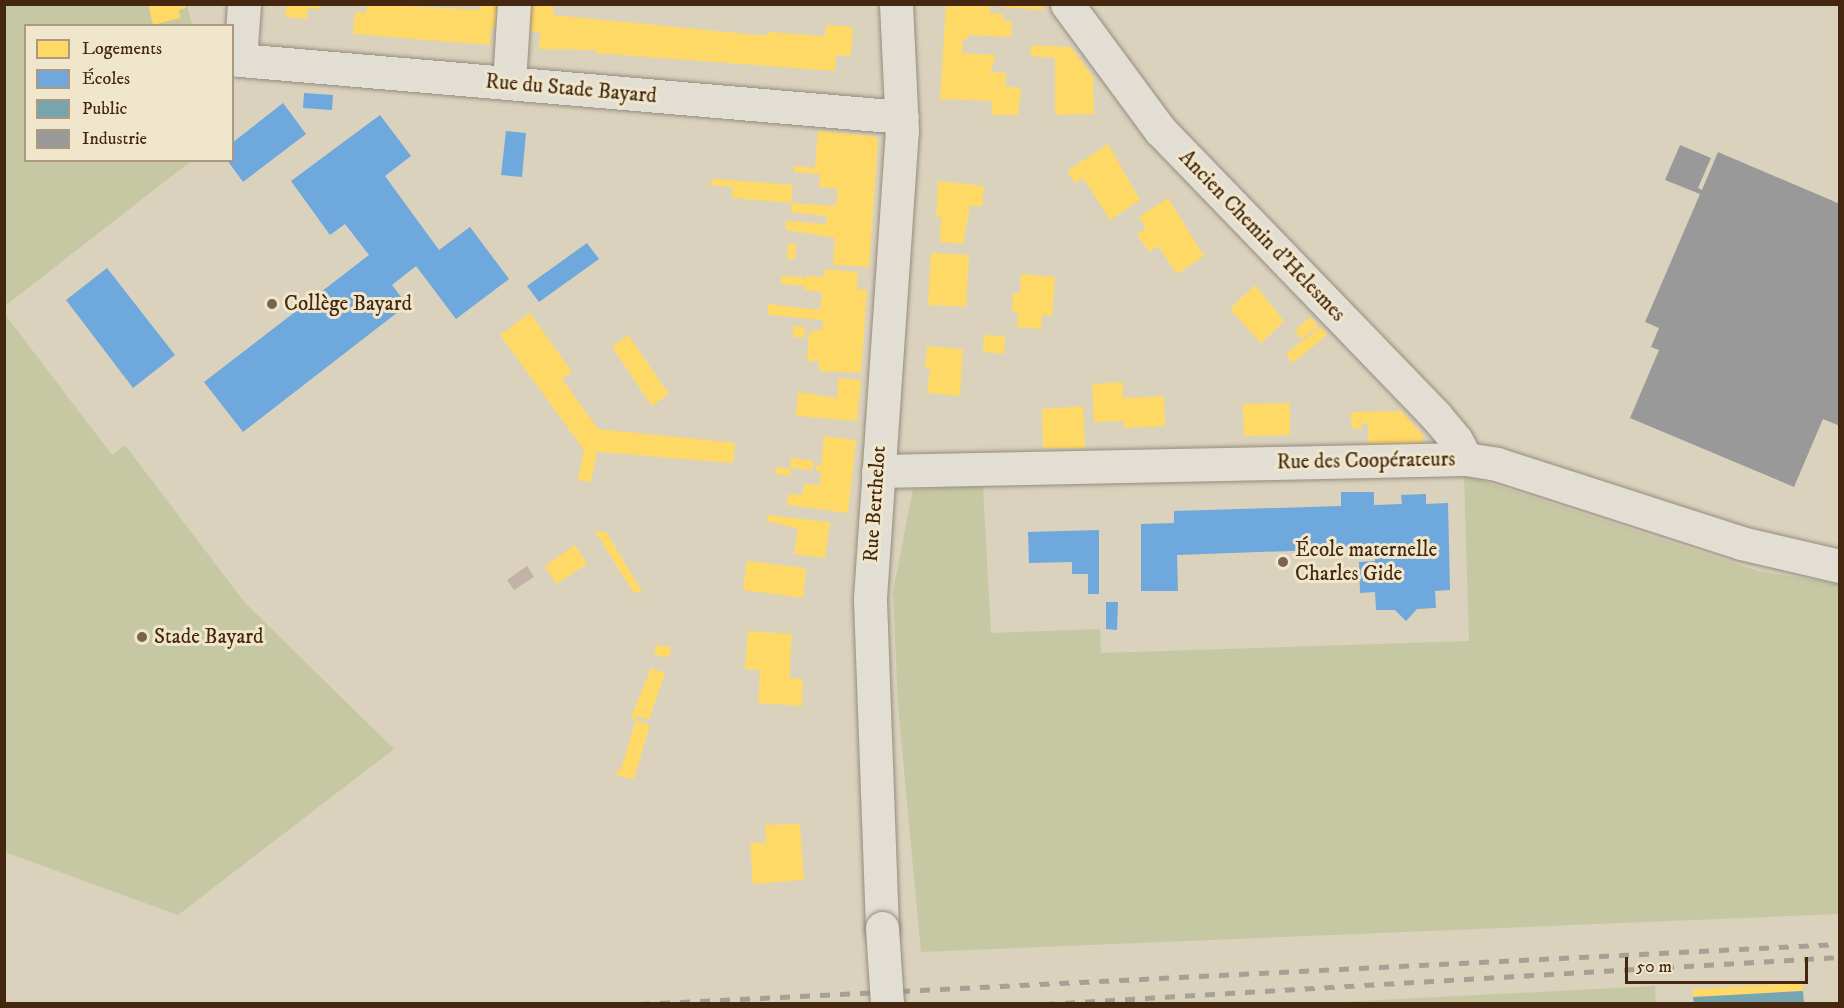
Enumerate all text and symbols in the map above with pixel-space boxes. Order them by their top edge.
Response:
legend [24,24,234,162]
text: Logements [82,38,162,60]
text: Écoles [82,68,130,90]
street label: Rue du Stade Bayard [484,69,658,109]
text: Public [82,98,127,120]
text: Industrie [82,128,147,150]
street label: Ancien Chemin d'Helesmes [1174,145,1350,327]
place label: Collège Bayard [284,291,412,317]
marker: Collège Bayard [265,297,279,311]
street label: Rue Berthelot [858,445,892,563]
street label: Rue des Coopérateurs [1276,447,1456,475]
place label: École maternelle Charles Gide [1295,537,1437,587]
marker: École maternelle Charles Gide [1276,555,1290,569]
place label: Stade Bayard [154,624,264,650]
marker: Stade Bayard [135,630,149,644]
scale bar [1628,945,1811,983]
text: 50 m [1636,956,1672,978]

